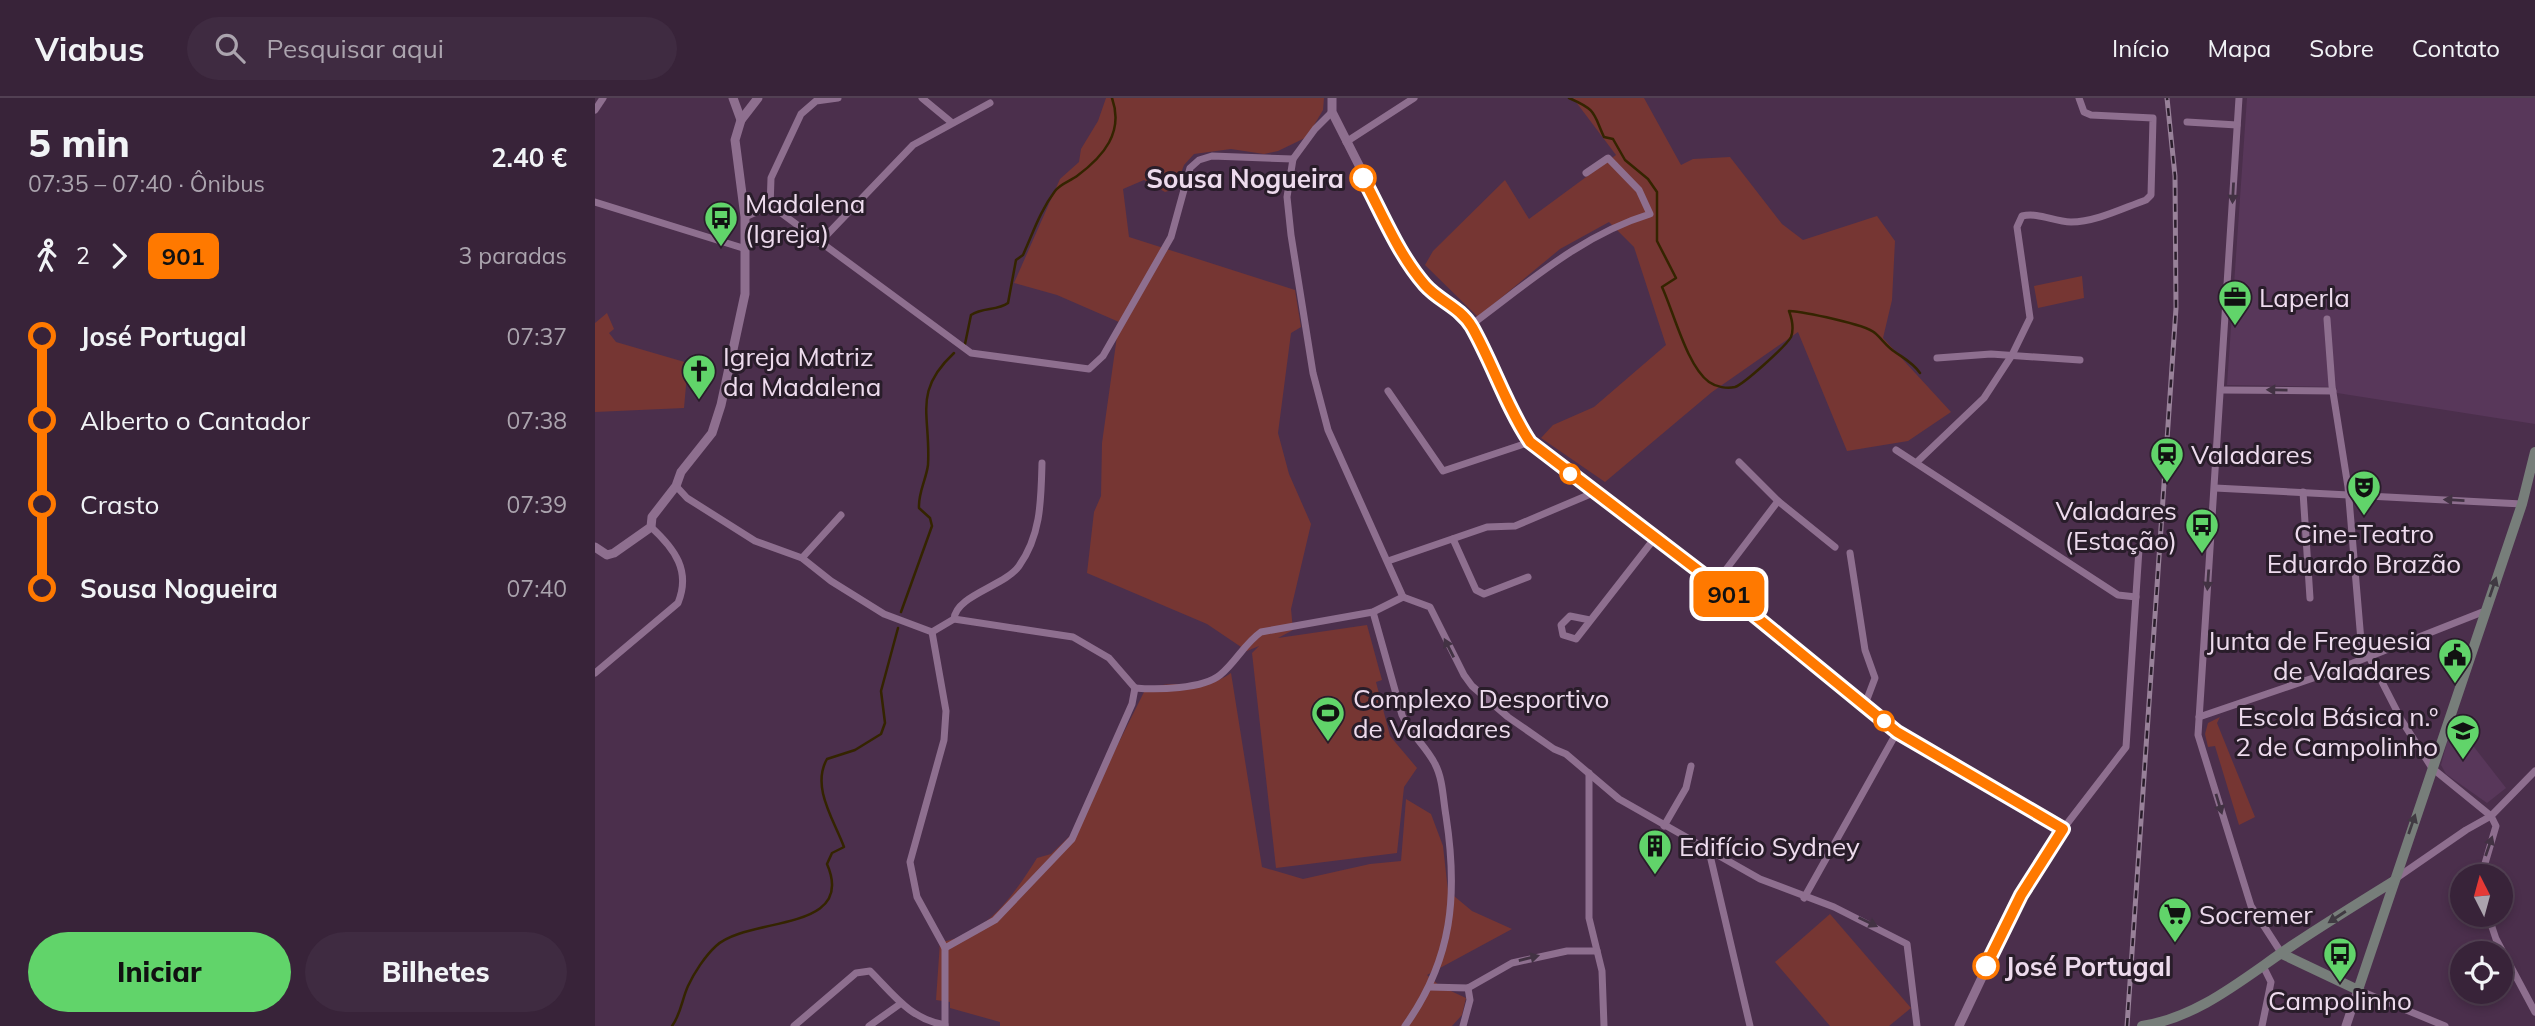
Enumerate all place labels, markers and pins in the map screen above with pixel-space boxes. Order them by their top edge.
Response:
place label: Sousa Nogueira [1146,162,1344,195]
marker: Sousa Nogueira [1350,165,1376,191]
place label: Madalena (Igreja) [745,187,865,250]
bus stop icon: Madalena (Igreja) [702,199,740,248]
office icon: Laperla [2216,278,2254,327]
place label: Laperla [2259,281,2350,314]
place label: Igreja Matriz da Madalena [723,340,881,403]
church icon: Igreja Matriz da Madalena [680,352,718,401]
station icon: Valadares [2148,435,2186,484]
place label: Valadares [2191,438,2313,471]
unlabelled marker [1560,464,1580,484]
theatre icon: Cine-Teatro Eduardo Brazão [2345,468,2383,517]
place label: Valadares (Estação) [2055,494,2177,557]
bus stop icon: Valadares (Estação) [2183,506,2221,555]
place label: Cine-Teatro Eduardo Brazão [2267,517,2461,580]
place label: Junta de Freguesia de Valadares [2207,624,2431,687]
public building icon: Junta de Freguesia de Valadares [2436,636,2474,685]
place label: Complexo Desportivo de Valadares [1353,682,1609,745]
sports icon: Complexo Desportivo de Valadares [1309,694,1347,743]
place label: Escola Básica n.º 2 de Campolinho [2235,700,2438,763]
unlabelled marker [1874,711,1894,731]
school or university icon: Escola Básica n.º 2 de Campolinho [2444,712,2482,761]
building icon: Edifício Sydney [1636,827,1674,876]
place label: Edifício Sydney [1679,830,1860,863]
supermarket icon: Socremer [2156,895,2194,944]
place label: Socremer [2199,898,2313,931]
bus stop icon: Campolinho [2321,935,2359,984]
place label: José Portugal [2005,950,2172,983]
marker: José Portugal [1973,953,1999,979]
place label: Campolinho [2268,984,2412,1017]

